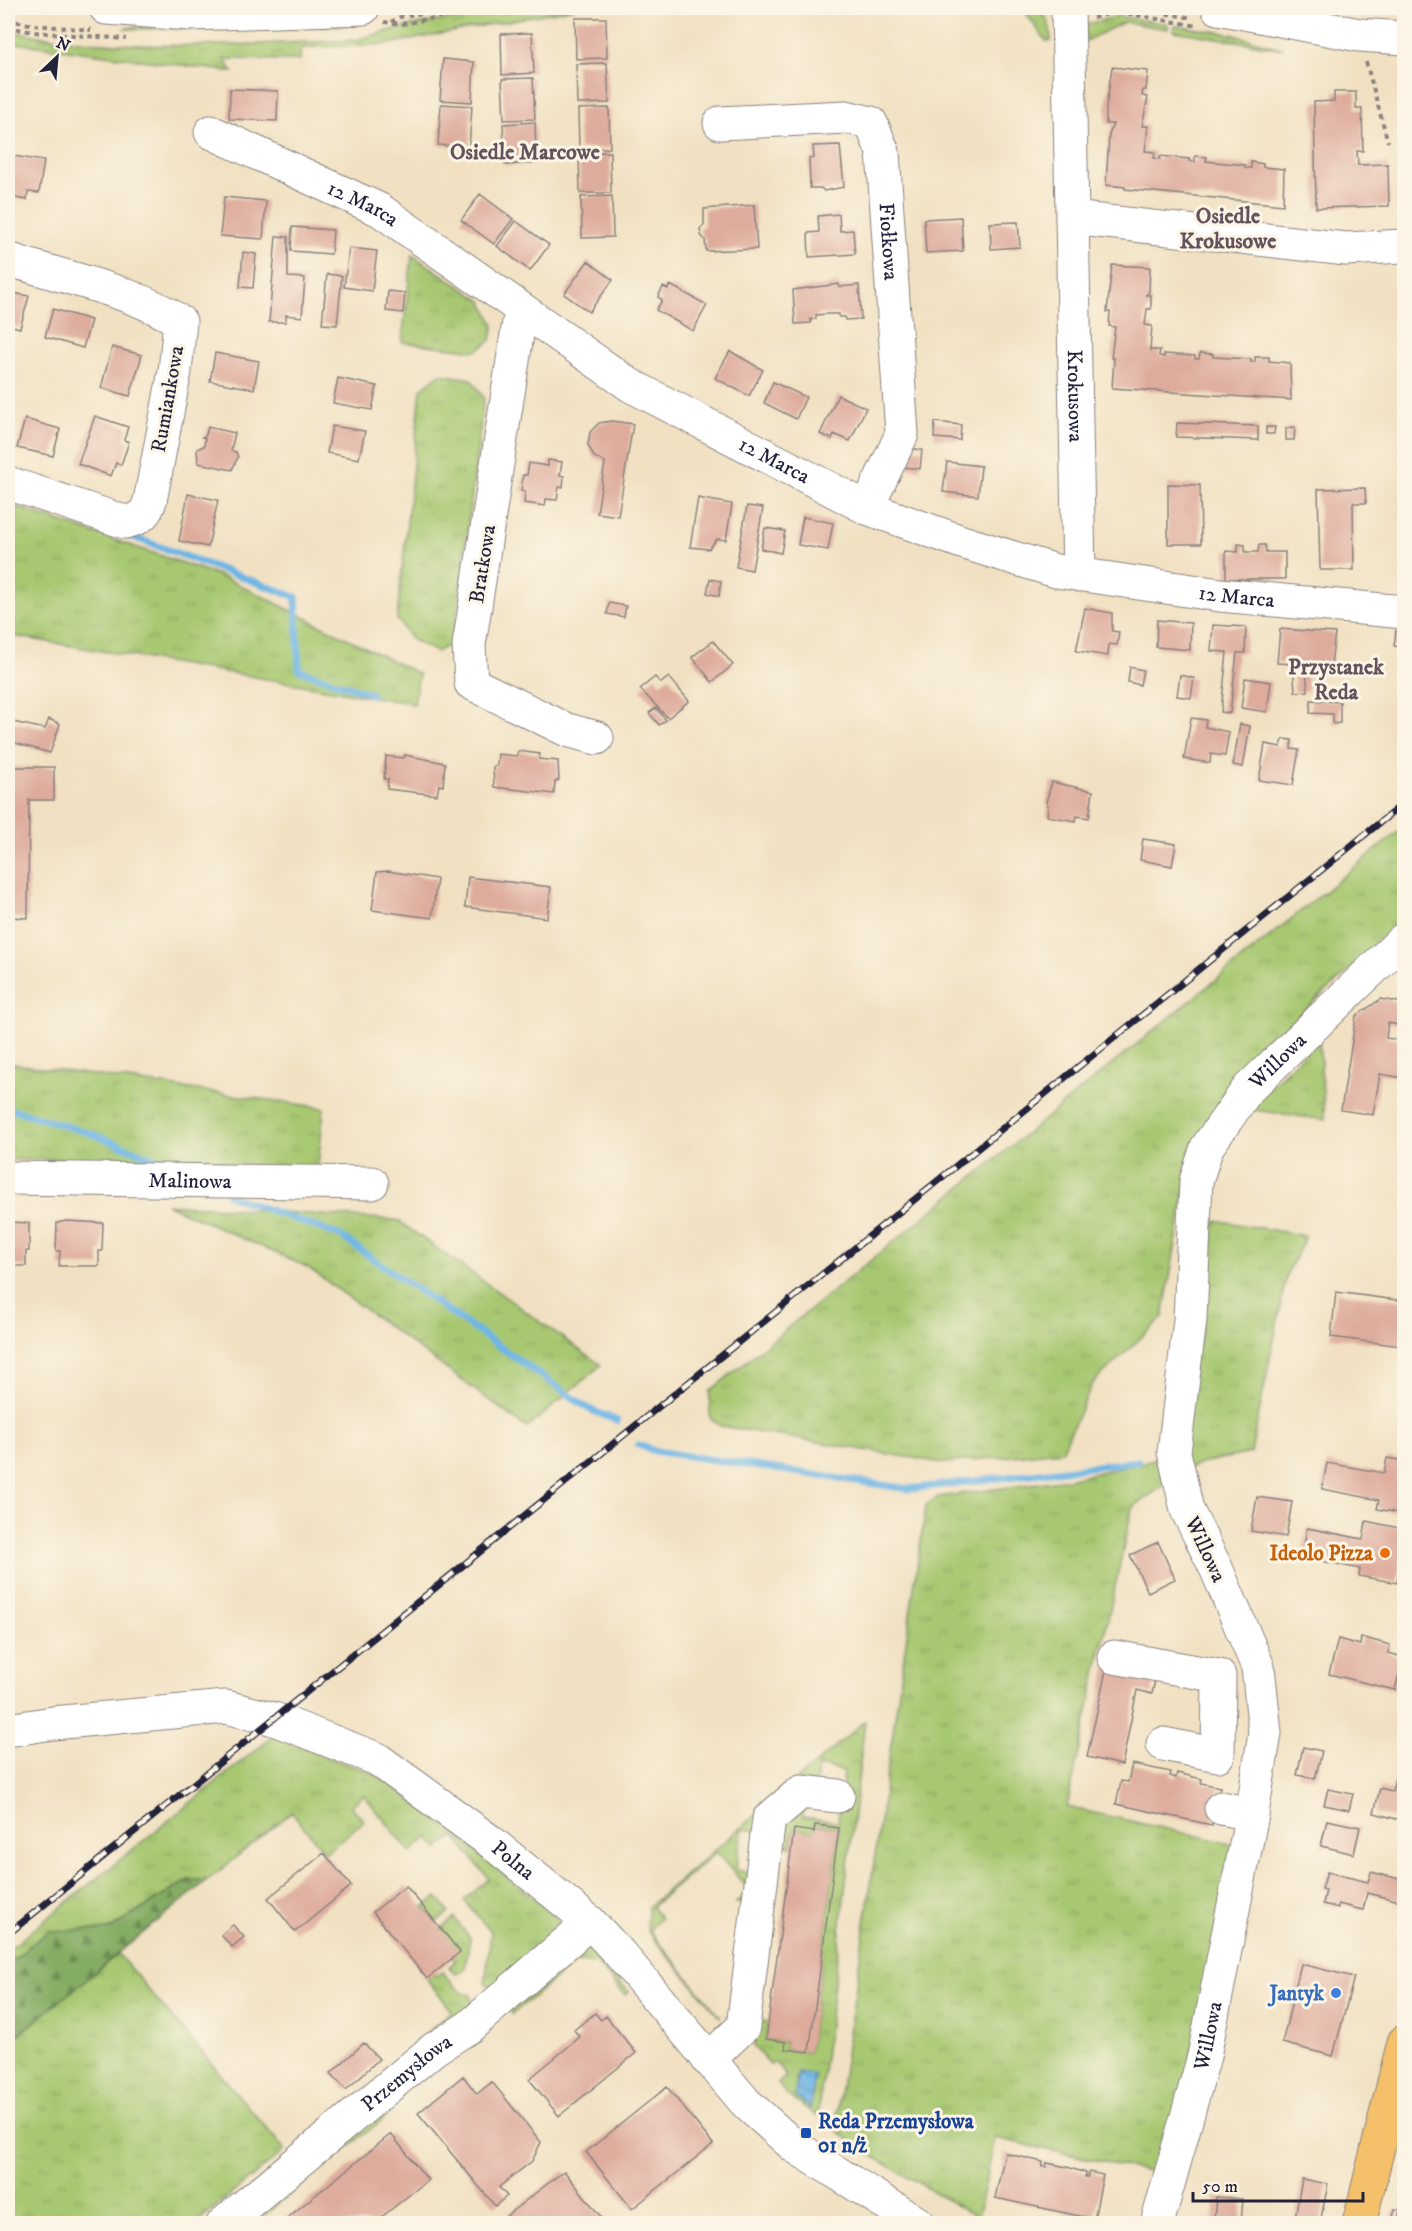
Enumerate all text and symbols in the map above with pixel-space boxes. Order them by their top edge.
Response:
north arrow [27,27,87,87]
text: N [53,33,73,56]
district label: Osiedle Marcowe [450,139,600,166]
street label: 12 Marca [323,175,403,233]
street label: Fiołkowa [872,202,904,281]
district label: Osiedle Krokusowe [1180,203,1276,255]
street label: Rumiankowa [146,344,190,455]
street label: Krokusowa [1061,349,1088,443]
street label: 12 Marca [734,432,814,490]
street label: Bratkowa [464,523,502,605]
street label: 12 Marca [1197,580,1276,614]
district label: Przystanek Reda [1288,654,1385,706]
street label: Willowa [1243,1028,1312,1096]
street label: Malinowa [148,1168,232,1195]
street label: Willowa [1178,1511,1232,1587]
place label: Ideolo Pizza [1270,1541,1374,1567]
marker: Ideolo Pizza [1378,1546,1392,1560]
street label: Polna [486,1836,540,1886]
place label: Jantyk [1267,1981,1325,2007]
marker: Jantyk [1329,1986,1343,2000]
street label: Willowa [1188,1999,1229,2075]
street label: Przemysłowa [356,2029,457,2118]
place label: Reda Przemysłowa 01 n/ż [818,2109,975,2159]
marker: Reda Przemysłowa 01 n/ż [799,2126,813,2140]
scale bar [1193,2165,1362,2203]
text: 50 m [1202,2176,1238,2198]

